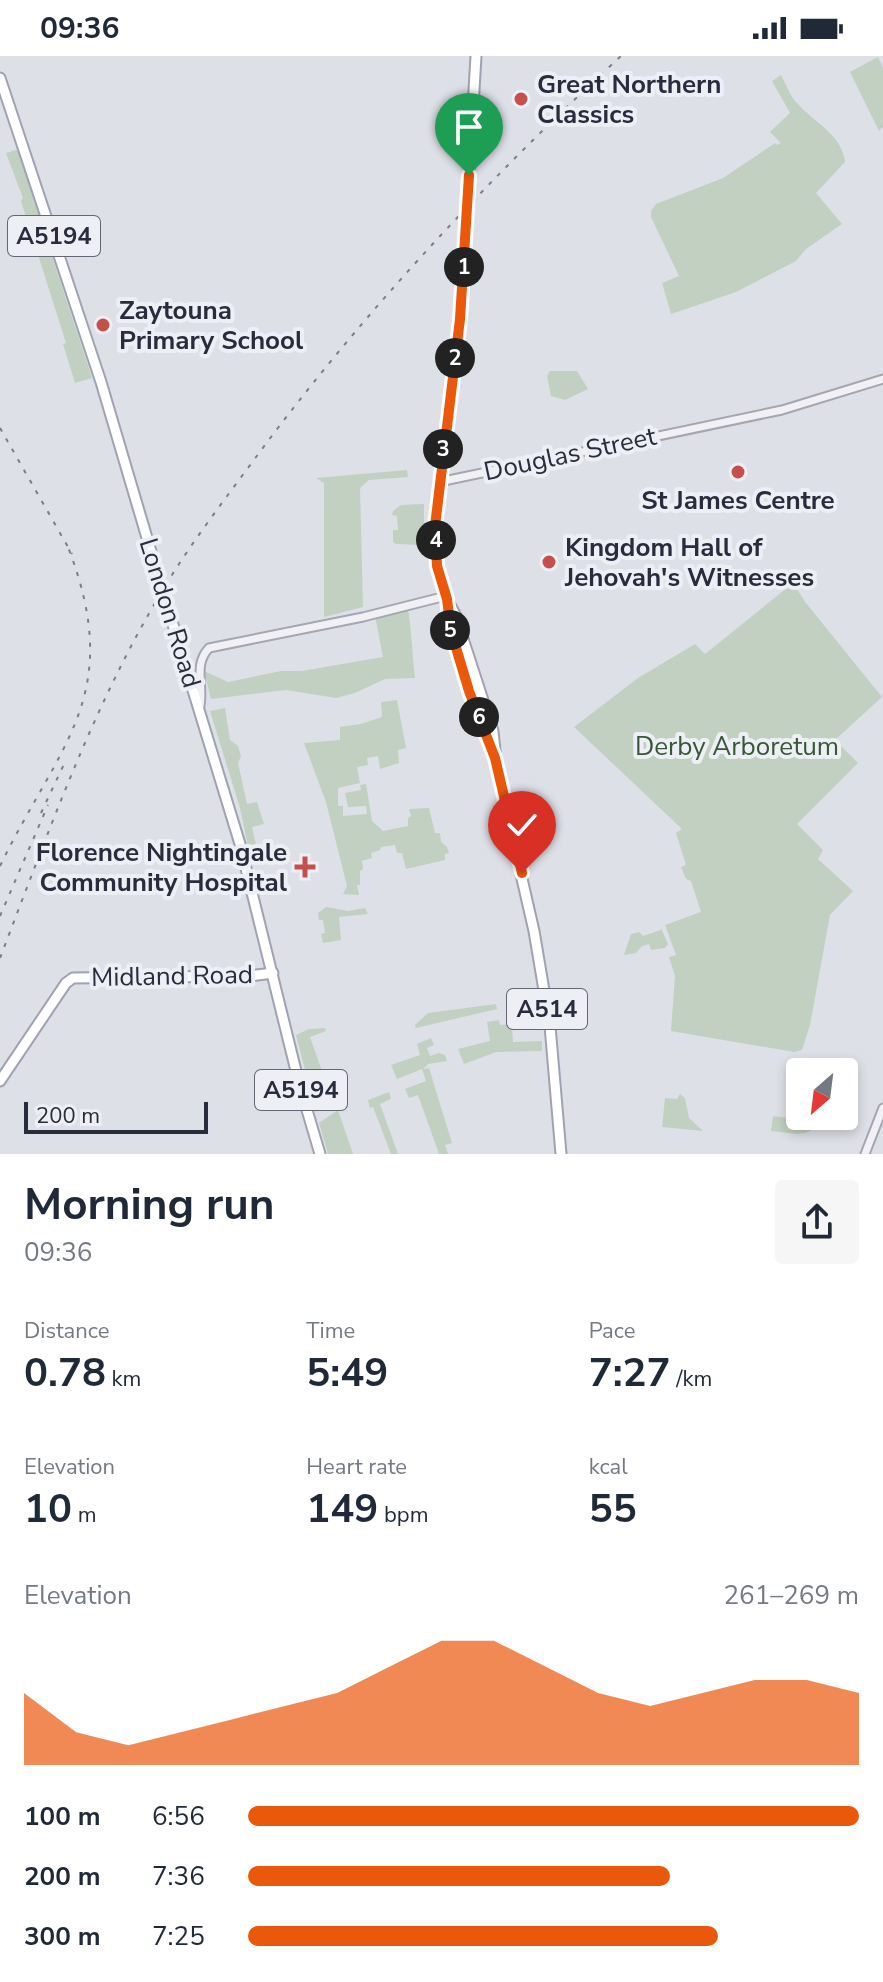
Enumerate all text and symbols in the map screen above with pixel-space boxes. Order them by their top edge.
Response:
text: 09:36 [40,8,119,49]
place label: Great Northern Classics [537,67,721,132]
marker: Great Northern Classics [512,90,530,108]
pin [435,93,503,175]
icon: arrive [447,105,491,149]
road number: A5194 [8,216,100,256]
pin: 1 [444,247,484,287]
text: 1 [457,252,471,282]
place label: Zaytouna Primary School [119,293,304,358]
marker: Zaytouna Primary School [94,316,112,334]
pin: 2 [435,338,475,378]
text: 2 [448,343,462,373]
street label: Douglas Street [481,418,660,489]
pin: 3 [423,429,463,469]
text: 3 [436,434,450,464]
marker: St James Centre [729,463,747,481]
place label: St James Centre [641,483,835,518]
pin: 4 [416,520,456,560]
text: 4 [429,525,443,555]
place label: Kingdom Hall of Jehovah's Witnesses [564,530,814,595]
street label: London Road [131,534,209,692]
marker: Kingdom Hall of Jehovah's Witnesses [540,553,558,571]
pin: 5 [430,610,470,650]
text: 5 [443,615,457,645]
pin: 6 [459,697,499,737]
text: 6 [472,702,486,732]
park label: Derby Arboretum [635,729,839,764]
pin [488,791,556,873]
icon: check [500,803,544,847]
place label: Florence Nightingale Community Hospital [36,835,288,900]
marker: Florence Nightingale Community Hospital [294,856,316,878]
street label: Midland Road [91,957,253,995]
road number: A514 [507,989,587,1029]
north arrow [786,1058,858,1130]
map controls [786,1058,858,1130]
road number: A5194 [255,1070,347,1110]
scale bar [24,1098,208,1134]
text: 200 m [36,1101,100,1131]
text: Morning run [24,1175,274,1235]
button: share [775,1180,859,1264]
text: 09:36 [24,1235,92,1270]
text: Distance [24,1316,109,1346]
text: Time [306,1316,355,1346]
text: Pace [589,1316,635,1346]
text: 0.78 [24,1346,106,1400]
text: 5:49 [306,1346,388,1400]
text: 7:27 [589,1346,671,1400]
text: km [106,1364,141,1394]
text: /km [671,1364,712,1394]
text: Elevation [24,1452,115,1482]
text: Heart rate [306,1452,407,1482]
text: kcal [589,1452,628,1482]
text: 10 [24,1482,72,1536]
text: 149 [306,1482,378,1536]
text: 55 [589,1482,637,1536]
text: m [72,1500,97,1530]
text: bpm [378,1500,428,1530]
text: Elevation [24,1578,132,1613]
text: 261–269 m [723,1578,859,1613]
text: 100 m [24,1799,101,1834]
text: 6:56 [152,1799,205,1834]
text: 200 m [24,1859,101,1894]
text: 7:36 [152,1859,205,1894]
text: 300 m [24,1919,101,1954]
text: 7:25 [152,1919,205,1954]

